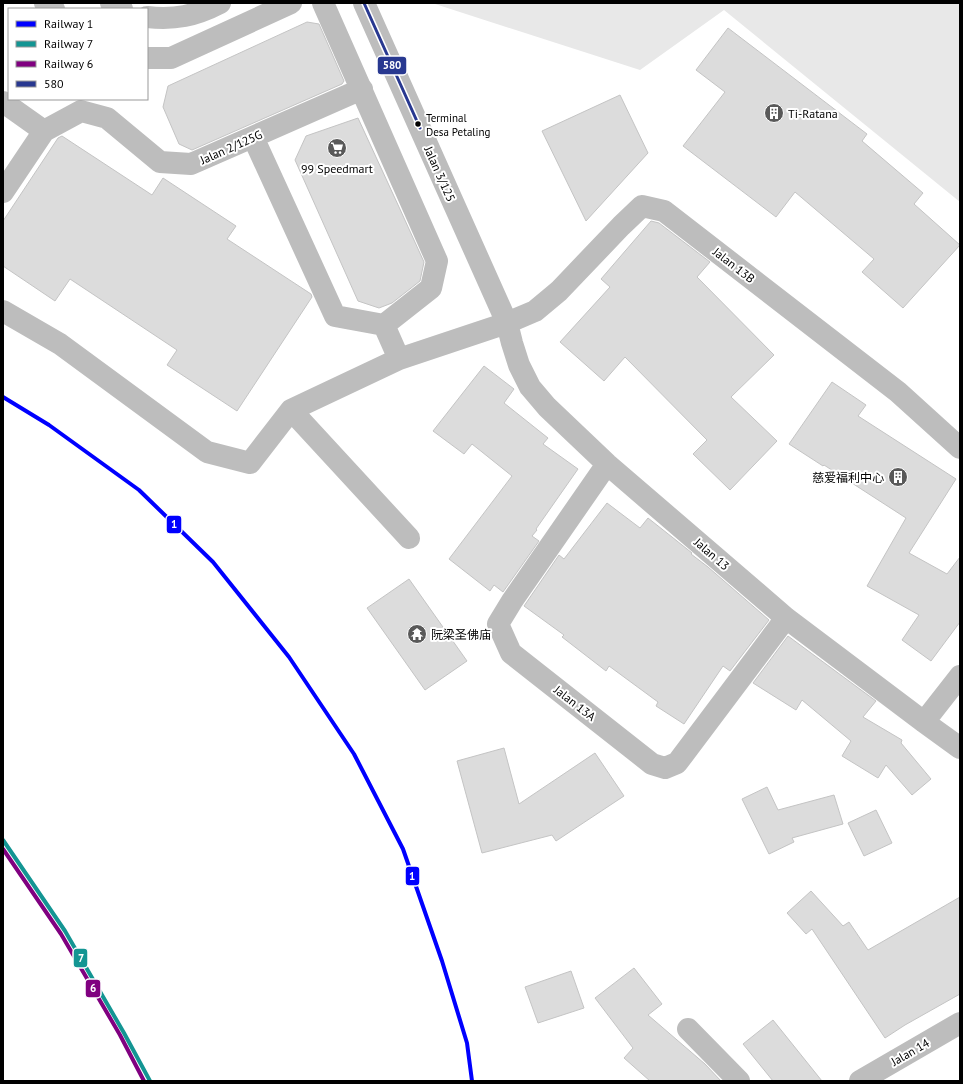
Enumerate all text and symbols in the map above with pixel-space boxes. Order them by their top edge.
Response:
legend [8,8,148,100]
text: Railway 1 [44,16,93,31]
text: Railway 7 [44,36,93,51]
text: Railway 6 [44,56,93,71]
line badge: 580 [377,56,407,75]
text: 580 [383,58,401,72]
text: 580 [44,76,64,91]
building icon: Ti-Ratana [763,102,785,124]
place label: Ti-Ratana [788,106,838,121]
place label: Terminal Desa Petaling [426,111,491,139]
marker: Terminal Desa Petaling [413,119,423,129]
street label: Jalan 2/125G [197,127,264,168]
supermarket icon: 99 Speedmart [326,137,348,159]
street label: Jalan 3/125 [421,143,459,204]
place label: 99 Speedmart [301,161,373,176]
street label: Jalan 13B [709,243,758,286]
building icon: 慈爱福利中心 [887,466,909,488]
place label: 慈爱福利中心 [812,470,884,485]
line badge: 1 [166,515,182,534]
text: 1 [171,517,177,531]
street label: Jalan 13 [691,534,733,573]
temple icon: 阮梁圣佛庙 [406,623,428,645]
place label: 阮梁圣佛庙 [431,627,491,642]
street label: Jalan 13A [550,681,599,724]
line badge: 1 [405,866,420,886]
text: 1 [409,869,415,883]
line badge: 7 [73,948,88,968]
text: 7 [78,951,84,965]
line badge: 6 [85,979,101,998]
text: 6 [90,981,96,995]
street label: Jalan 14 [887,1035,932,1069]

